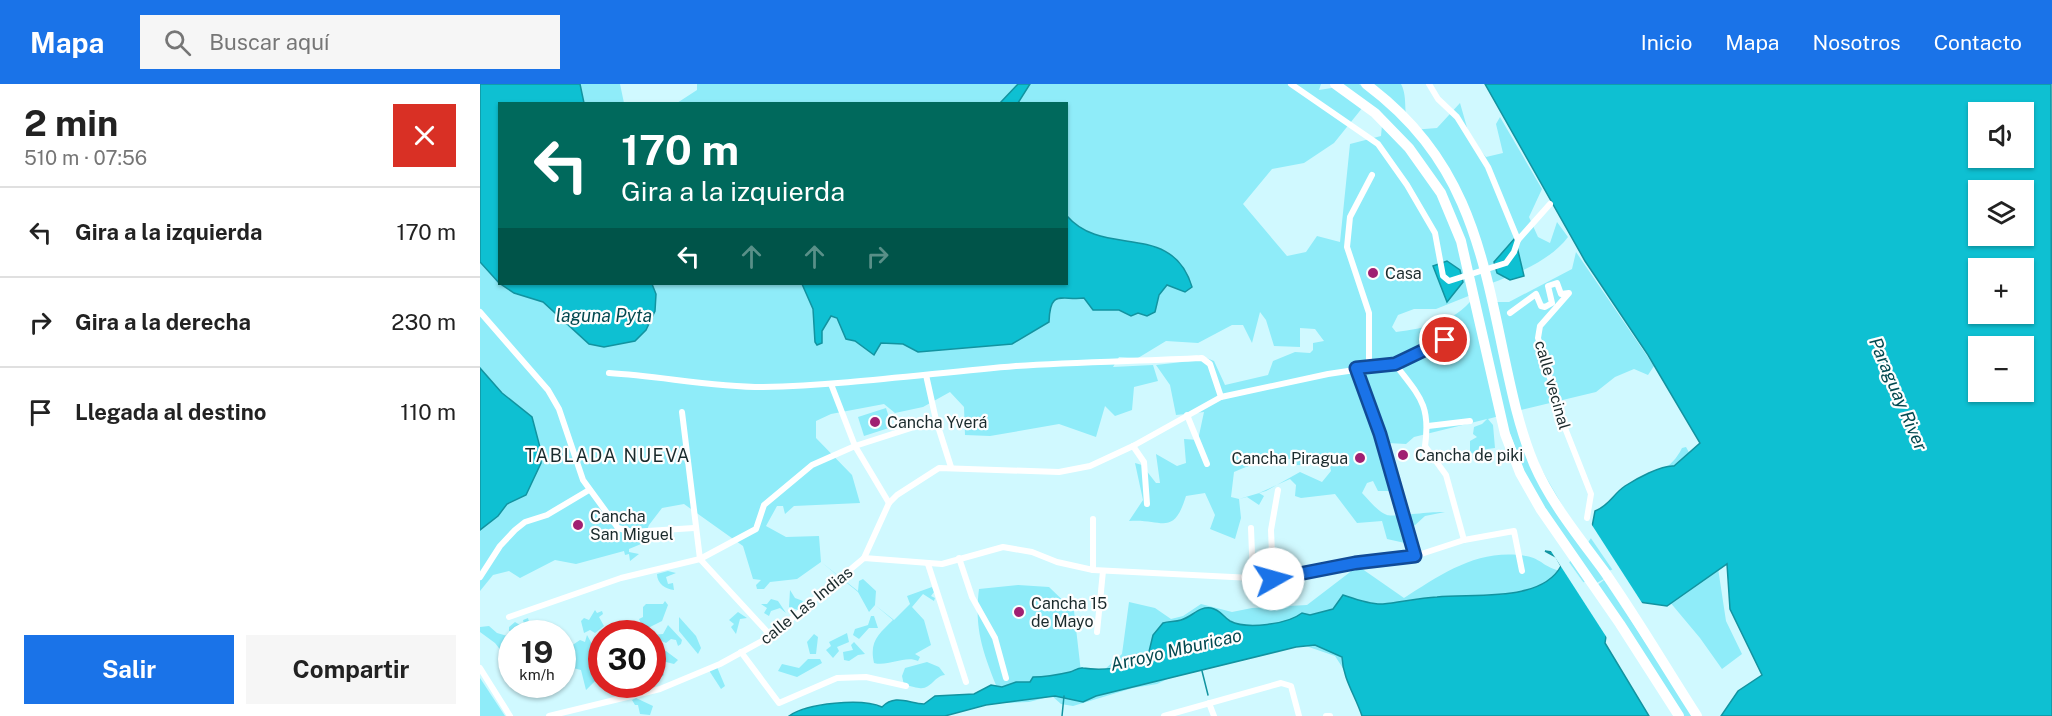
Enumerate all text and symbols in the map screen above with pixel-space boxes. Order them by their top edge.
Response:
search box [140,15,560,69]
text: Mapa [30,26,104,59]
icon: search [161,26,194,59]
text: Buscar aquí [209,29,329,55]
text: Inicio [1641,30,1692,55]
text: Mapa [1725,30,1779,55]
text: Nosotros [1812,30,1901,55]
text: Contacto [1934,30,2022,55]
text: 2 min [24,102,118,144]
map controls [1968,102,2034,402]
button: sound [1968,102,2034,168]
button: close [393,104,456,167]
text: 170 m [621,125,739,174]
icon: left [522,126,600,204]
text: 510 m · 07:56 [24,146,147,170]
text: Gira a la izquierda [621,175,845,207]
button: layers [1968,180,2034,246]
icon: left [24,216,57,249]
text: Gira a la izquierda [75,219,262,245]
text: 170 m [396,219,456,245]
icon: left [672,240,705,273]
icon: ahead [735,240,768,273]
icon: ahead [798,240,831,273]
icon: right [861,240,894,273]
button: + [1968,258,2034,324]
place label: Casa [1385,264,1422,283]
marker: Casa [1366,266,1380,280]
water label: laguna Pyta [556,305,652,326]
icon: right [24,306,57,339]
text: Gira a la derecha [75,309,251,335]
text: 230 m [391,309,456,335]
pin [1419,314,1470,365]
icon: arrive [1428,323,1461,356]
water label: Paraguay River [1865,334,1932,454]
button: − [1968,336,2034,402]
street label: calle vecinal [1531,338,1574,432]
icon: arrive [24,396,57,429]
text: Llegada al destino [75,399,266,425]
text: 110 m [400,399,456,425]
place label: Cancha Yverá [887,413,987,432]
marker: Cancha Yverá [868,415,882,429]
district label: TABLADA NUEVA [525,445,691,466]
place label: Cancha de piki [1415,446,1523,465]
marker: Cancha de piki [1396,448,1410,462]
place label: Cancha Piragua [1232,449,1348,468]
marker: Cancha Piragua [1353,451,1367,465]
place label: Cancha San Miguel [590,507,674,544]
marker: Cancha San Miguel [571,518,585,532]
position arrow [1241,547,1305,611]
street label: calle Las Indias [756,562,856,648]
place label: Cancha 15 de Mayo [1031,594,1107,631]
marker: Cancha 15 de Mayo [1012,605,1026,619]
speed limit sign: 30 [588,620,666,698]
water label: Arroyo Mburicao [1108,624,1244,675]
text: 19 [521,634,553,670]
button: Salir [24,635,234,704]
button: Compartir [246,635,456,704]
text: km/h [519,666,555,683]

